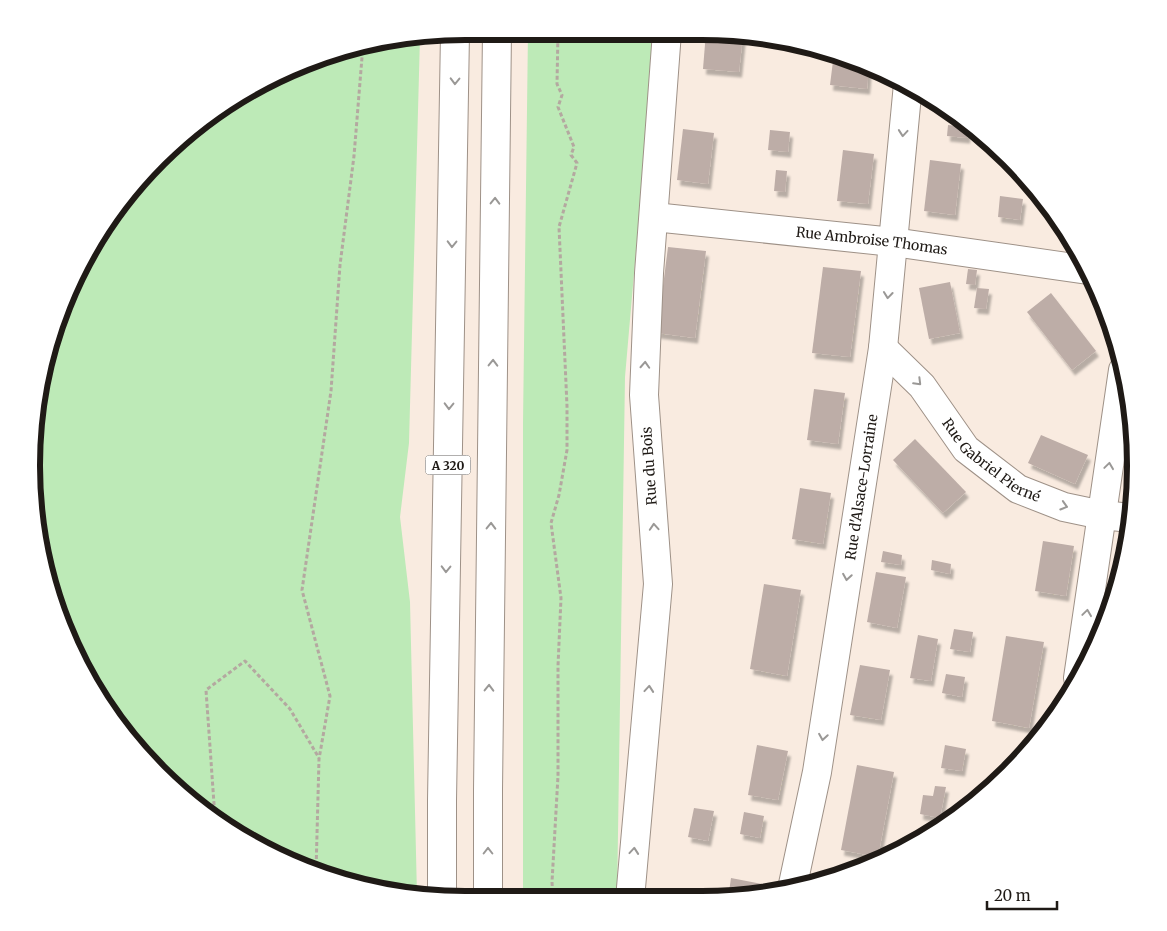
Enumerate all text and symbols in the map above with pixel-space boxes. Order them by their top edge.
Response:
one-way arrow [449,78,460,86]
one-way arrow [898,129,909,137]
one-way arrow [490,197,500,204]
street label: Rue Ambroise Thomas [795,223,949,259]
one-way arrow [447,240,457,248]
one-way arrow [883,291,894,299]
one-way arrow [488,359,498,367]
one-way arrow [640,361,650,368]
one-way arrow [912,376,921,385]
one-way arrow [444,403,454,411]
street label: Rue d'Alsace-Lorraine [841,413,882,561]
street label: Rue Gabriel Pierné [938,415,1043,506]
street label: Rue du Bois [637,426,661,506]
road number: A 320 [426,456,470,474]
one-way arrow [1103,462,1113,471]
one-way arrow [1059,501,1068,511]
one-way arrow [486,522,496,530]
one-way arrow [649,523,660,531]
one-way arrow [441,565,451,573]
one-way arrow [843,572,853,581]
one-way arrow [1082,608,1092,617]
one-way arrow [484,684,494,692]
one-way arrow [643,684,654,692]
one-way arrow [818,733,828,742]
one-way arrow [628,846,639,854]
one-way arrow [483,847,493,854]
scale bar [987,878,1057,910]
text: 20 m [994,886,1031,905]

